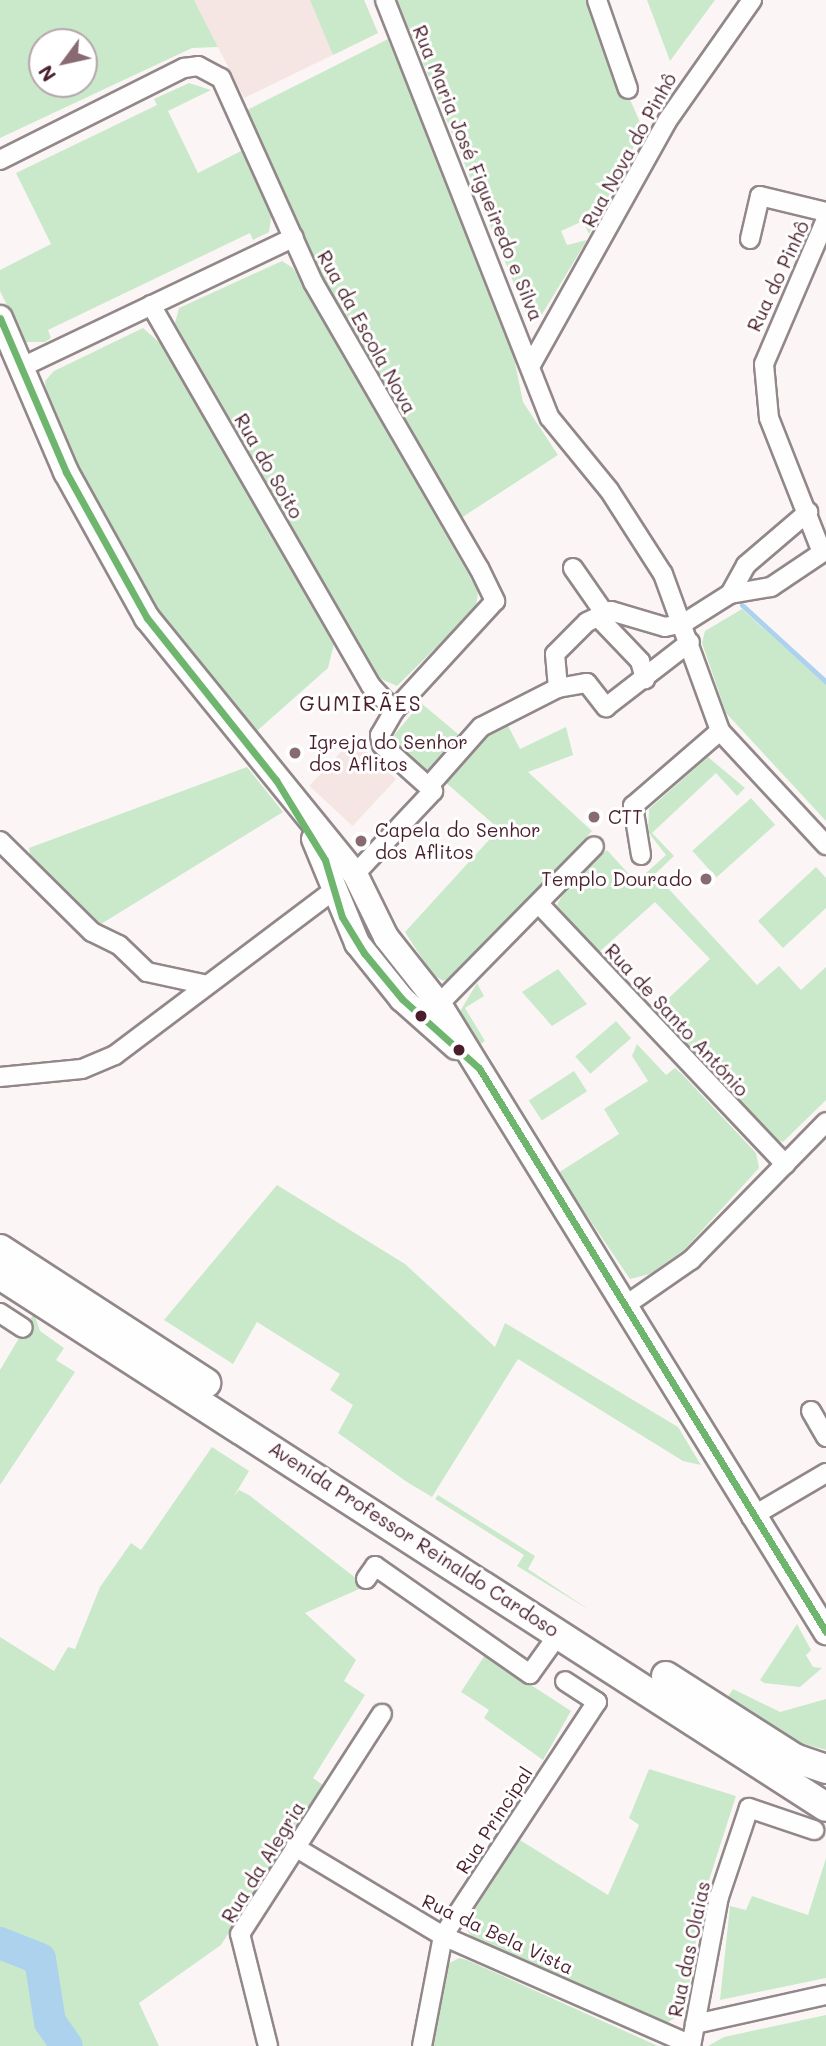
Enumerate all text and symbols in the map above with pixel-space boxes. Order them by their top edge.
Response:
street label: Rua Maria José Figueiredo e Silva [408,22,548,324]
north arrow [28,28,98,98]
text: N [32,61,61,86]
street label: Rua Nova do Pinhô [577,69,681,231]
street label: Rua do Pinhô [742,217,814,335]
street label: Rua da Escola Nova [313,247,421,417]
street label: Rua do Soito [230,410,308,522]
district label: GUMIRÃES [300,690,422,716]
place label: Igreja do Senhor dos Aflitos [309,731,468,775]
marker: Igreja do Senhor dos Aflitos [287,745,303,761]
place label: CTT [608,806,643,828]
marker: CTT [586,809,602,825]
place label: Capela do Senhor dos Aflitos [375,819,540,863]
marker: Capela do Senhor dos Aflitos [353,833,369,849]
place label: Templo Dourado [541,868,692,890]
marker: Templo Dourado [698,871,714,887]
street label: Rua de Santo António [600,939,754,1101]
unlabelled marker [414,1009,428,1023]
unlabelled marker [452,1043,466,1057]
street label: Avenida Professor Reinaldo Cardoso [265,1436,563,1642]
street label: Rua Principal [451,1762,537,1878]
street label: Rua da Alegria [217,1797,309,1927]
street label: Rua das Olaias [663,1879,715,2019]
street label: Rua da Bela Vista [419,1889,577,1979]

